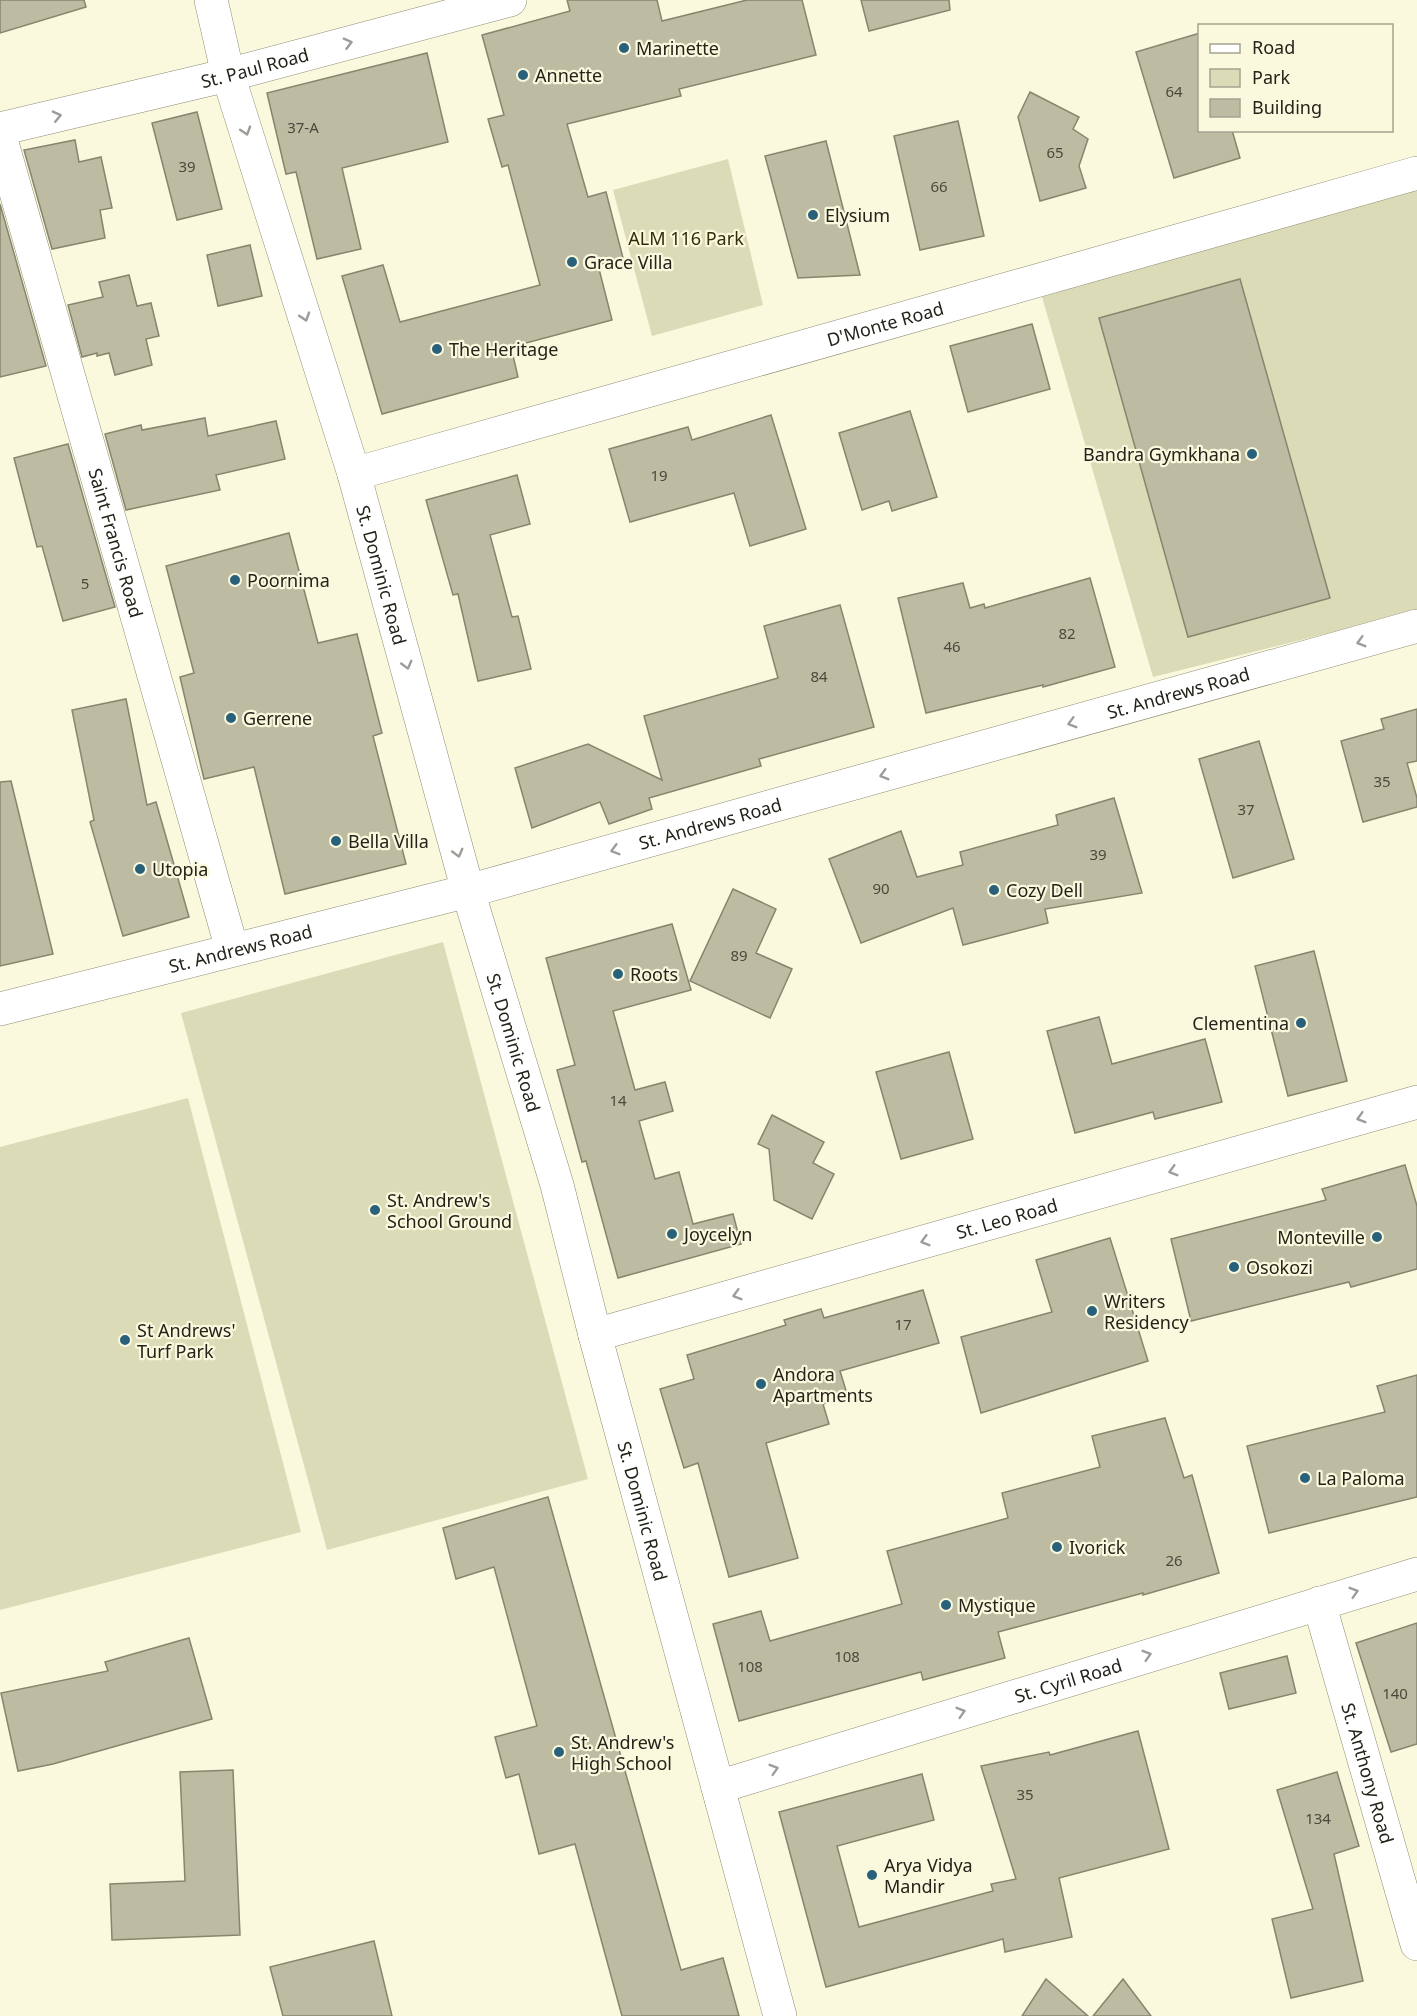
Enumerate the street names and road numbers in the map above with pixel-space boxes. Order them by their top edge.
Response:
street label: St. Paul Road [198,42,311,93]
street label: D'Monte Road [824,296,946,352]
street label: Saint Francis Road [83,465,149,620]
street label: St. Dominic Road [351,502,412,648]
street label: St. Andrews Road [1104,661,1252,724]
street label: St. Andrews Road [636,792,784,855]
street label: St. Andrews Road [166,919,315,978]
street label: St. Dominic Road [482,970,546,1115]
street label: St. Leo Road [953,1193,1060,1244]
street label: St. Dominic Road [612,1439,673,1584]
street label: St. Cyril Road [1011,1653,1125,1708]
street label: St. Anthony Road [1336,1700,1399,1846]

